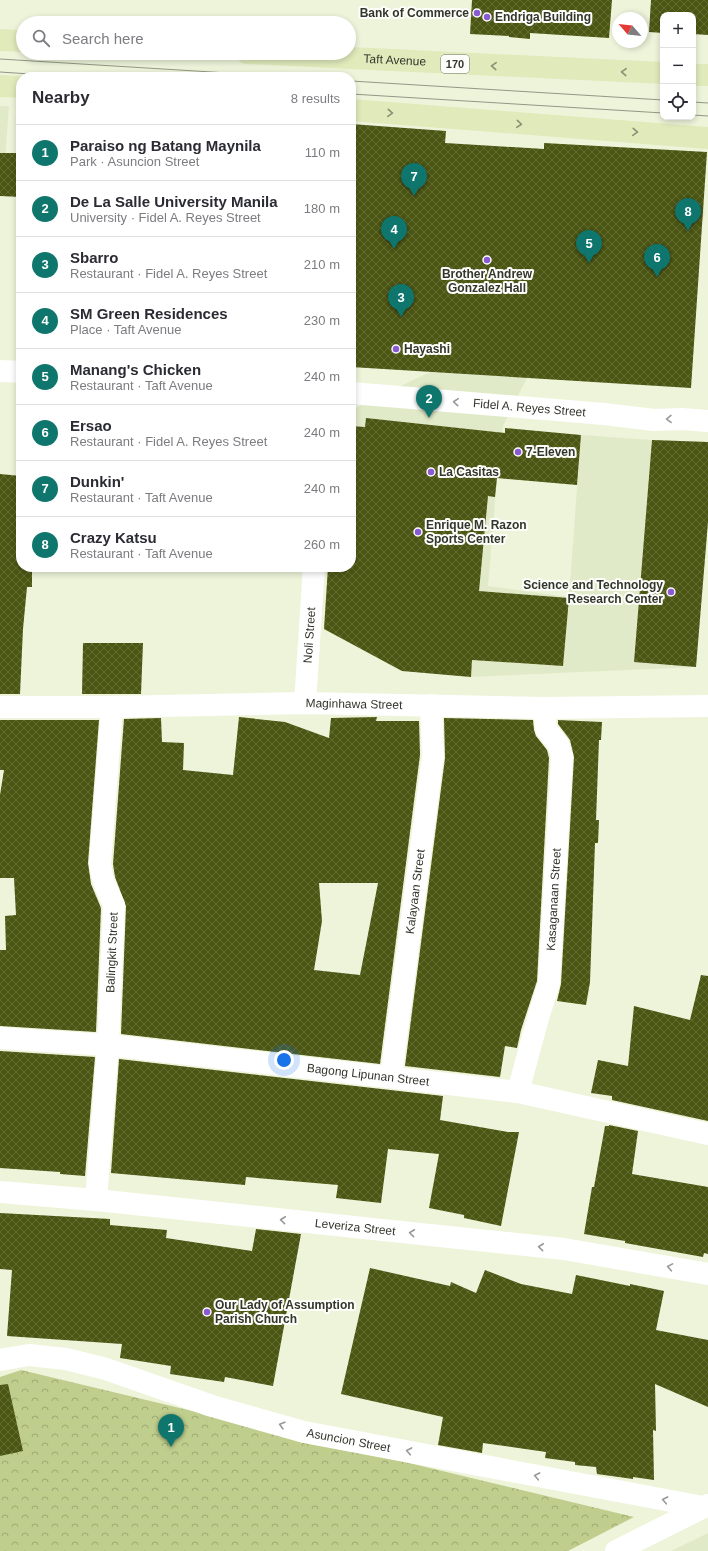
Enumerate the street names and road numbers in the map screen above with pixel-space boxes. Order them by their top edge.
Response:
street label: Taft Avenue [363,52,427,69]
road number: 170 [441,55,469,73]
street label: Fidel A. Reyes Street [473,396,587,420]
street label: Noli Street [301,606,318,664]
street label: Maginhawa Street [305,696,403,712]
street label: Kasaganaan Street [544,847,564,951]
street label: Kalayaan Street [403,848,428,935]
street label: Balingkit Street [103,911,121,993]
street label: Bagong Lipunan Street [306,1061,431,1089]
street label: Leveriza Street [314,1216,397,1238]
street label: Asuncion Street [305,1426,392,1455]

